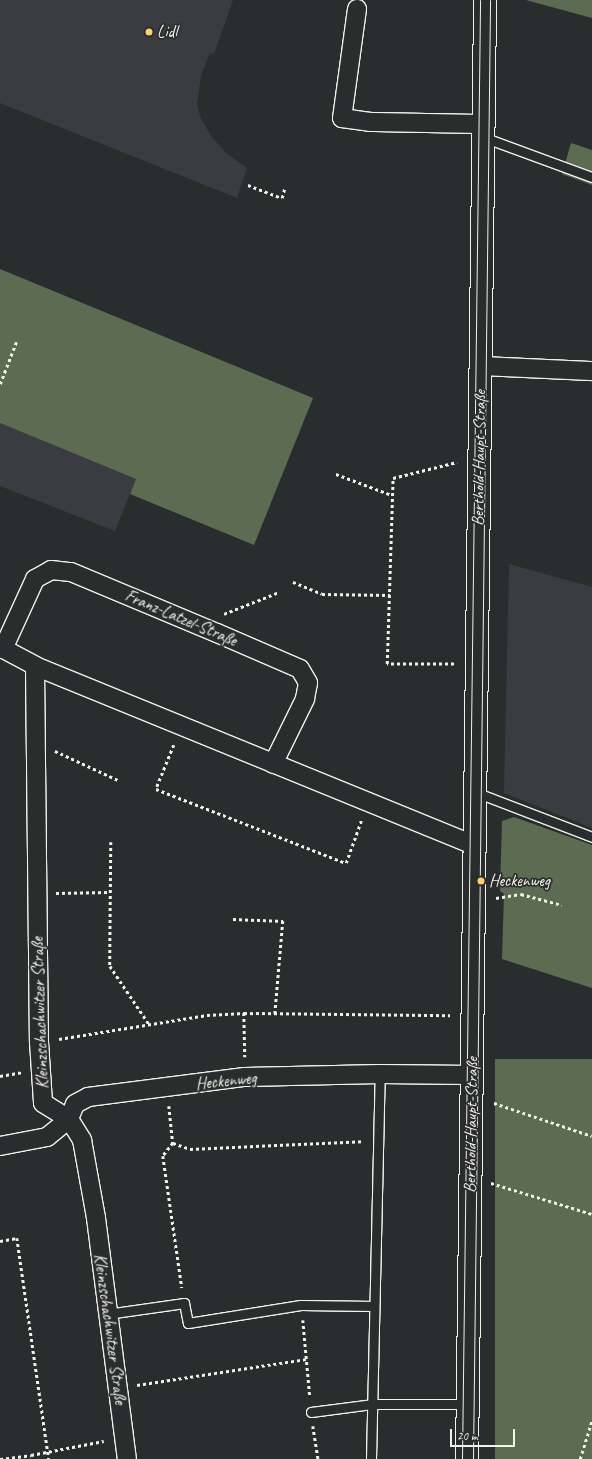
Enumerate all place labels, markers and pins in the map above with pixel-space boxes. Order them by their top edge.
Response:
place label: Lidl [157,22,177,42]
marker: Lidl [144,27,154,37]
place label: Heckenweg [489,871,550,891]
marker: Heckenweg [476,876,486,886]

